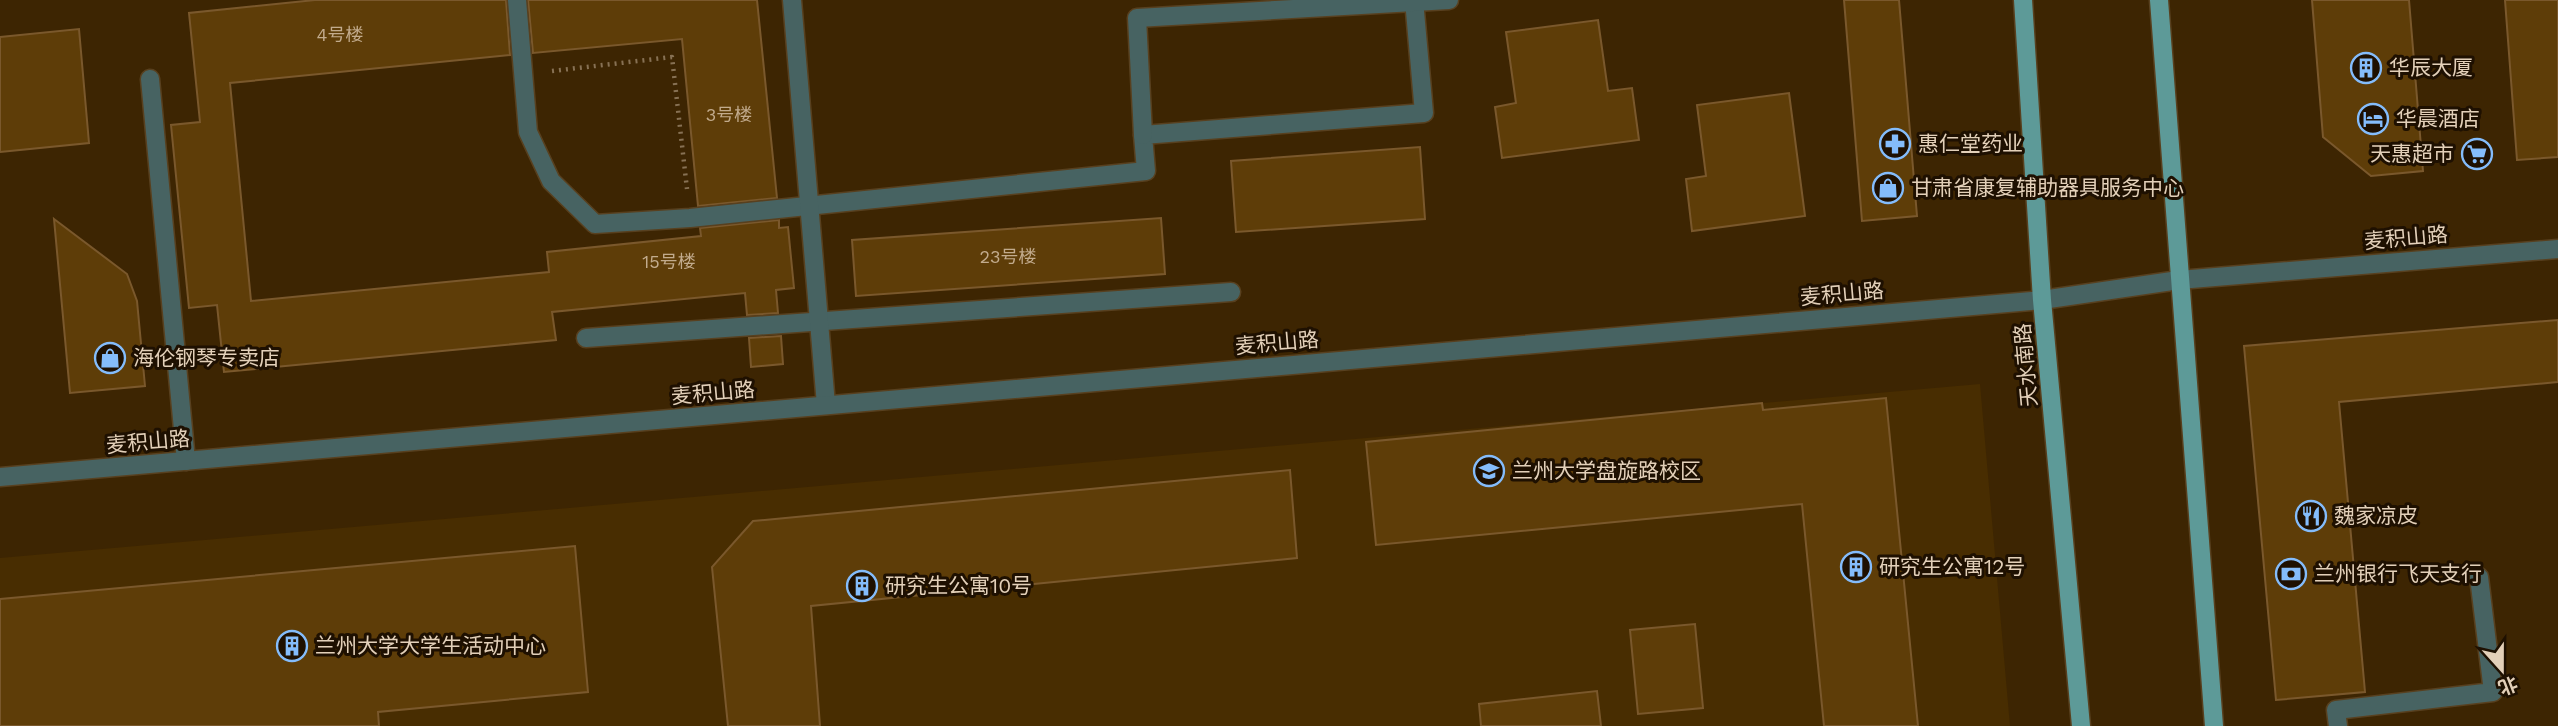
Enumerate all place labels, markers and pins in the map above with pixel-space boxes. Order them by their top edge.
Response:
building icon: 华辰大厦 [2349,51,2383,85]
place label: 华辰大厦 [2389,55,2473,80]
hotel icon: 华晨酒店 [2356,102,2390,136]
place label: 华晨酒店 [2396,106,2480,131]
pharmacy icon: 惠仁堂药业 [1878,127,1912,161]
place label: 惠仁堂药业 [1918,131,2023,156]
supermarket icon: 天惠超市 [2460,137,2494,171]
place label: 天惠超市 [2370,141,2454,166]
shop icon: 甘肃省康复辅助器具服务中心 [1871,171,1905,205]
place label: 甘肃省康复辅助器具服务中心 [1911,175,2184,200]
shop icon: 海伦钢琴专卖店 [93,341,127,375]
place label: 海伦钢琴专卖店 [133,345,280,370]
school or university icon: 兰州大学盘旋路校区 [1472,454,1506,488]
place label: 兰州大学盘旋路校区 [1512,458,1701,483]
restaurant icon: 魏家凉皮 [2294,499,2328,533]
place label: 魏家凉皮 [2334,503,2418,528]
building icon: 研究生公寓12号 [1839,550,1873,584]
place label: 研究生公寓12号 [1879,554,2025,579]
bank icon: 兰州银行飞天支行 [2274,557,2308,591]
place label: 兰州银行飞天支行 [2314,561,2482,586]
building icon: 研究生公寓10号 [845,569,879,603]
place label: 研究生公寓10号 [885,573,1032,598]
building icon: 兰州大学大学生活动中心 [275,629,309,663]
place label: 兰州大学大学生活动中心 [315,633,546,658]

